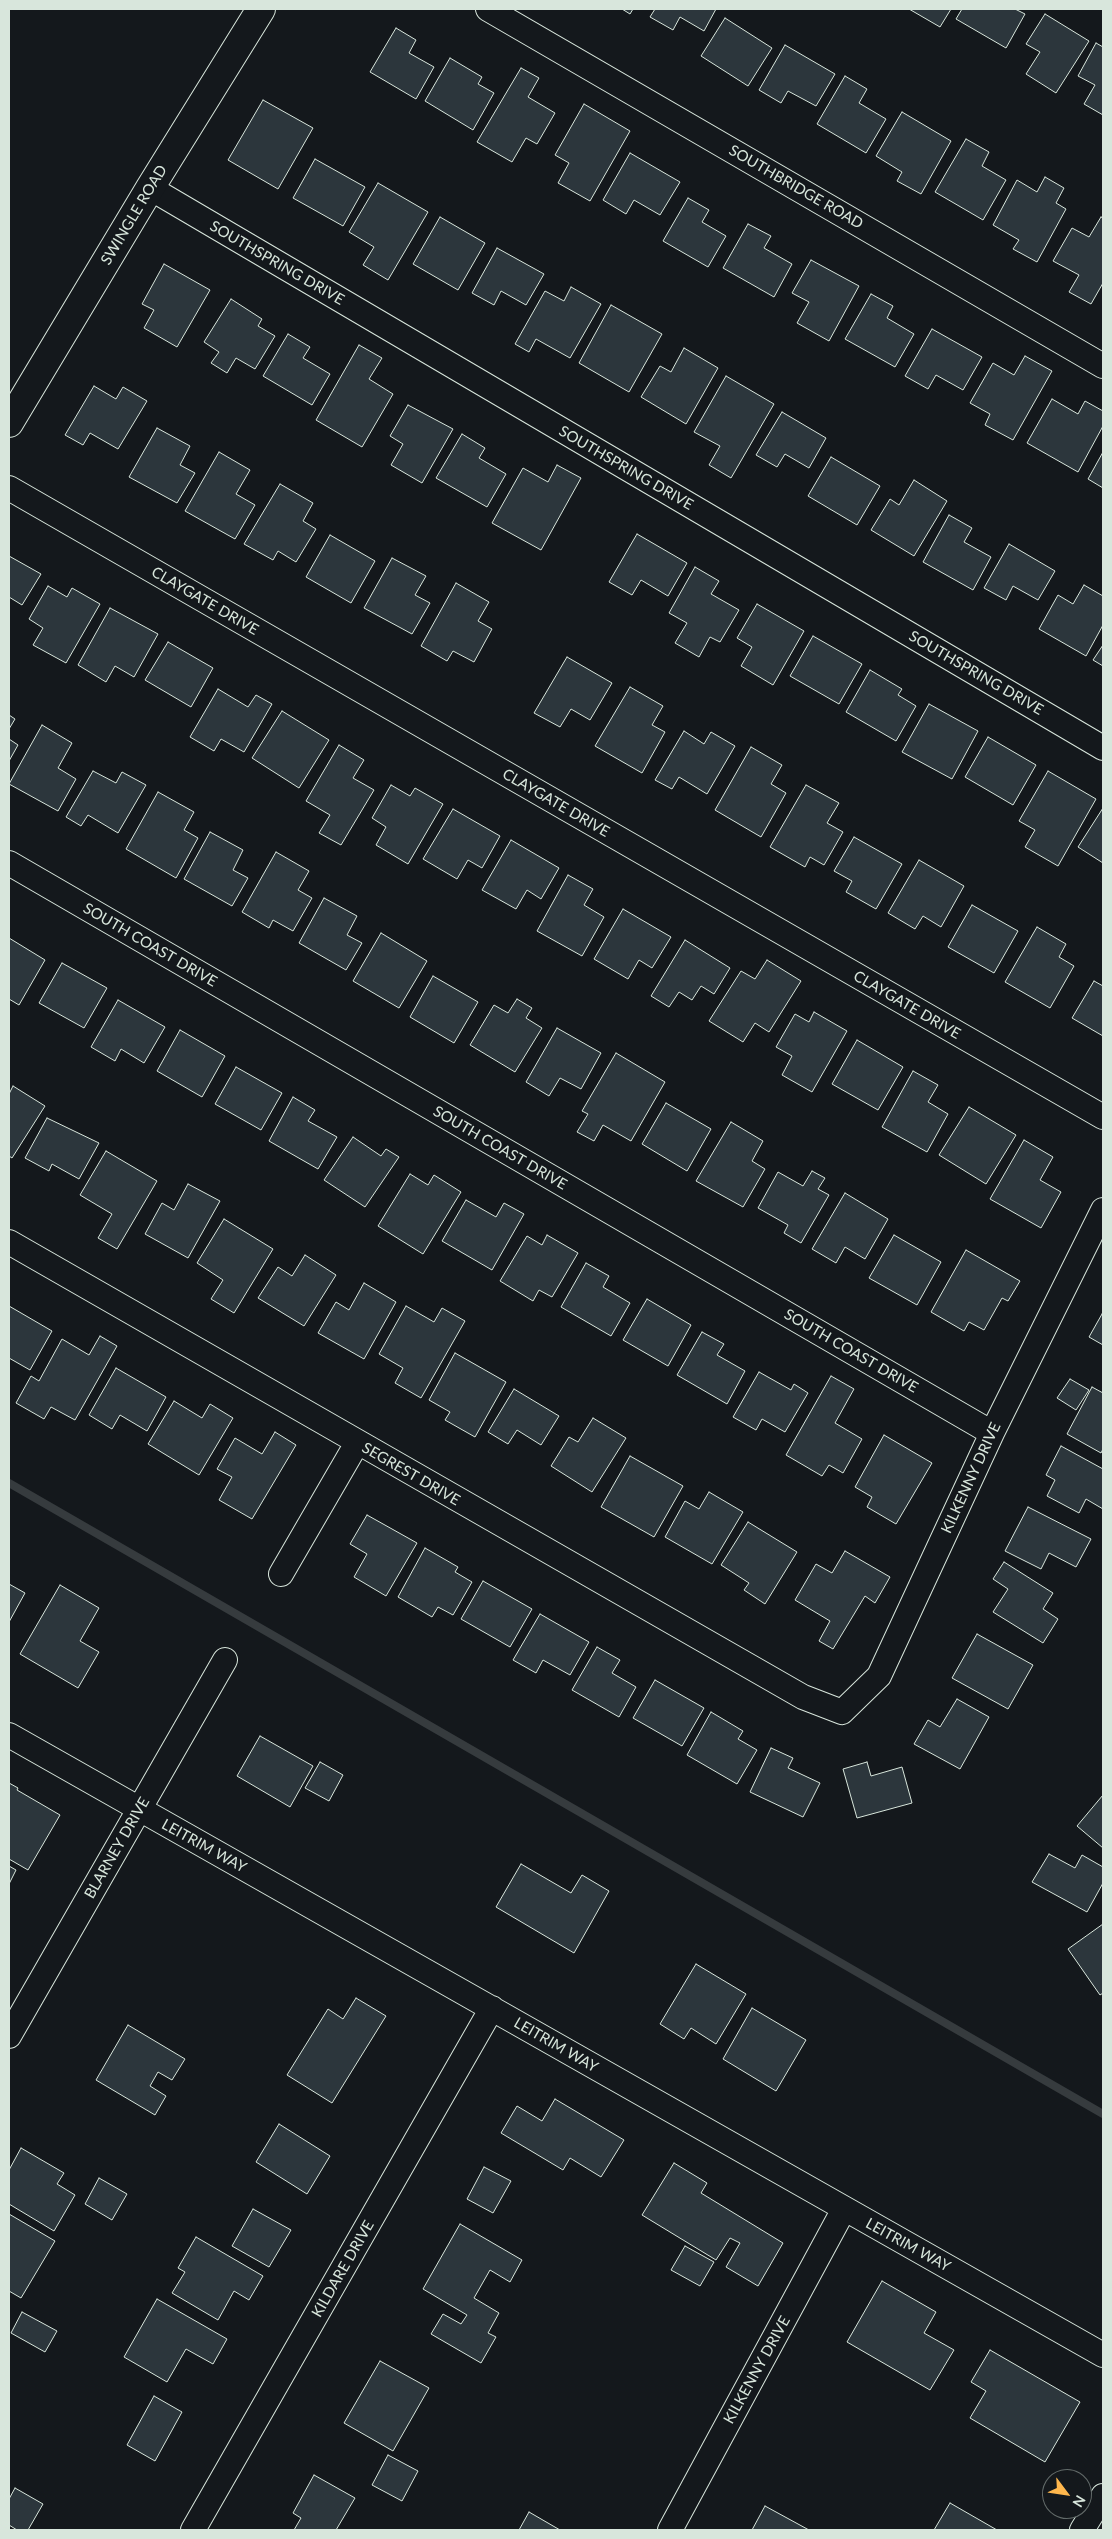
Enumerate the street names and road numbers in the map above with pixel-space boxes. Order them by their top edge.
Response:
street label: SOUTHBRIDGE ROAD [726,141,866,233]
street label: SWINGLE ROAD [97,162,171,268]
street label: SOUTHSPRING DRIVE [207,217,347,309]
street label: SOUTHSPRING DRIVE [556,422,696,514]
street label: CLAYGATE DRIVE [148,563,262,639]
street label: SOUTHSPRING DRIVE [906,627,1046,719]
street label: CLAYGATE DRIVE [499,765,613,841]
street label: SOUTH COAST DRIVE [80,899,220,991]
street label: CLAYGATE DRIVE [850,967,964,1043]
street label: SOUTH COAST DRIVE [430,1102,570,1194]
street label: SOUTH COAST DRIVE [781,1305,921,1397]
street label: KILKENNY DRIVE [937,1420,1005,1536]
street label: SEGREST DRIVE [359,1439,463,1509]
street label: BLARNEY DRIVE [81,1794,153,1902]
street label: LEITRIM WAY [158,1815,250,1877]
street label: LEITRIM WAY [511,2014,601,2076]
street label: LEITRIM WAY [862,2214,954,2276]
street label: KILDARE DRIVE [308,2217,378,2321]
street label: KILKENNY DRIVE [720,2313,794,2427]

